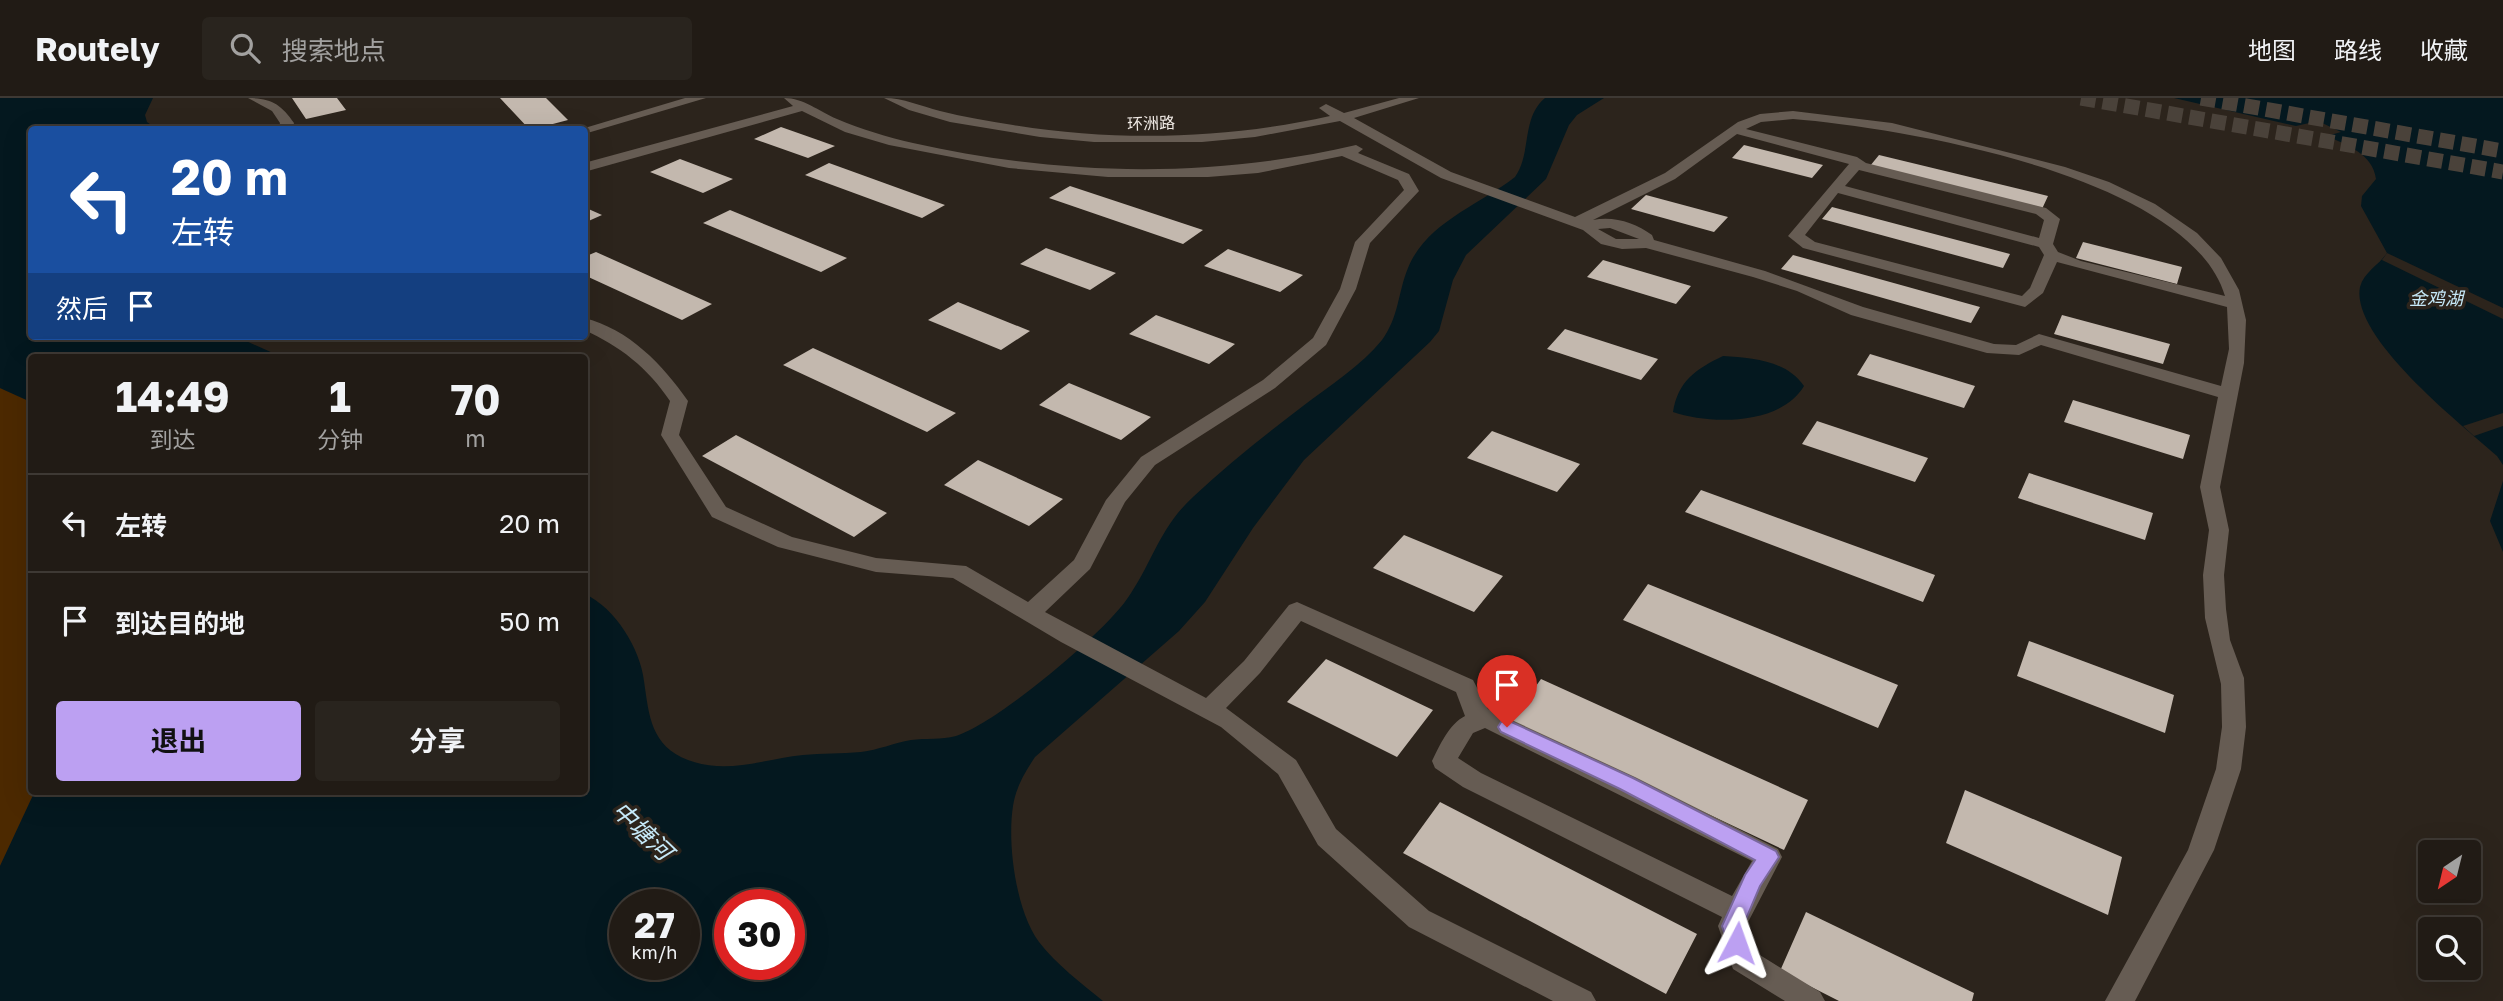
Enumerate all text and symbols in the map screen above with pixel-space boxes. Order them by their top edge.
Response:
search box [202,17,692,80]
text: Routely [35,29,160,68]
icon: search [226,29,264,67]
text: 搜索地点 [282,35,386,66]
text: 地图 [2248,35,2296,64]
text: 路线 [2334,35,2382,64]
text: 收藏 [2420,35,2468,64]
street label: 环洲路 [1127,112,1175,134]
text: 20 m [171,147,288,206]
icon: left [56,154,147,245]
text: 左转 [171,213,235,251]
icon: arrive [122,287,160,325]
water label: 金鸡湖 [2409,287,2466,309]
text: 然后 [56,293,108,324]
text: 14:49 [115,371,230,421]
text: 1 [329,371,351,421]
text: 70 [450,374,501,424]
text: m [465,424,486,452]
text: 到达 [150,425,196,453]
text: 分钟 [317,425,363,453]
icon: left [56,504,94,542]
text: 20 m [499,508,560,539]
text: 左转 [115,510,167,541]
icon: arrive [56,602,94,640]
text: 50 m [499,606,560,637]
text: 到达目的地 [115,608,245,639]
pin [1477,655,1537,727]
icon: arrive [1488,666,1526,704]
button: 退出 [56,701,301,781]
button: 分享 [315,701,560,781]
water label: 中塘河 [607,794,682,868]
north arrow [2418,840,2482,903]
map controls [2418,840,2481,980]
speed limit sign: 30 [714,889,805,980]
text: 27 [634,904,675,946]
position arrow [1700,906,1774,980]
button: search [2418,917,2481,980]
text: km/h [632,941,677,963]

